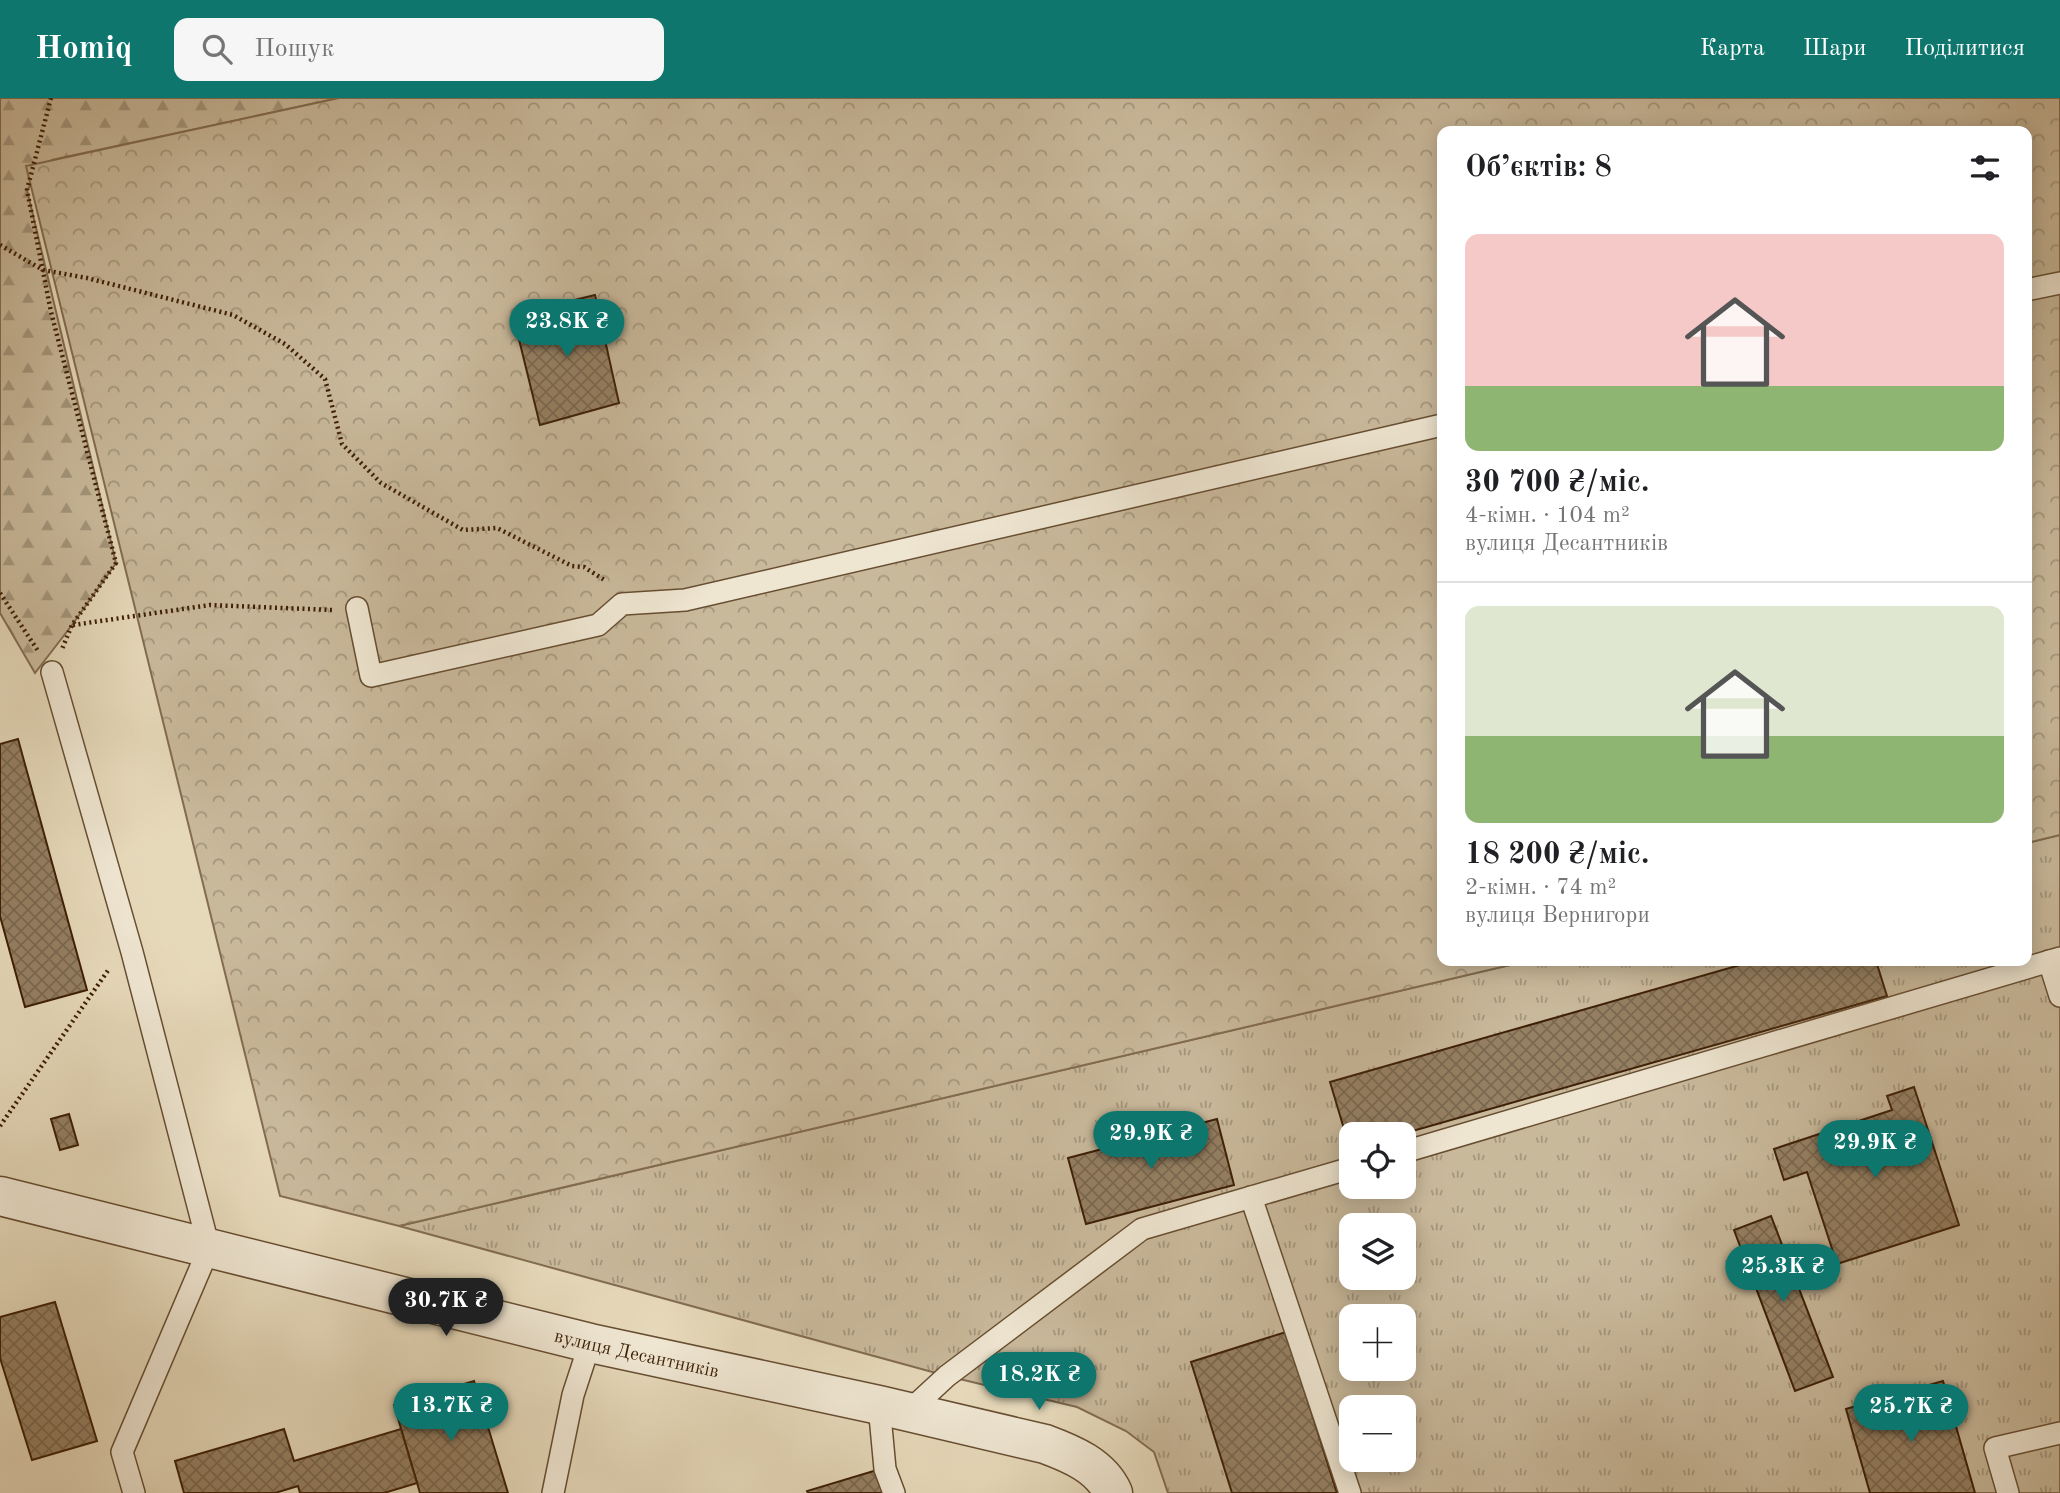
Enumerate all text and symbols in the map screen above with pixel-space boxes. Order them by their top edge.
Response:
search box [174,18,664,81]
icon: search [198,30,236,68]
text: Homiq [35,33,132,66]
text: Пошук [254,36,334,62]
text: Карта [1700,37,1765,61]
text: Шари [1803,37,1866,61]
text: Поділитися [1904,37,2025,61]
icon: filters [1966,149,2004,187]
text: Об’єктів: 8 [1465,153,1612,183]
icon: home [1672,279,1798,405]
pin: 23.8K ₴ [502,300,632,359]
text: 23.8K ₴ [525,310,609,333]
text: 30 700 ₴/міс. [1465,468,1649,498]
text: 4-кімн. · 104 m² [1465,504,1630,527]
text: вулиця Десантників [1465,532,1668,555]
icon: home [1672,651,1798,777]
text: 18 200 ₴/міс. [1465,840,1649,870]
text: 2-кімн. · 74 m² [1465,876,1616,899]
text: вулиця Вернигори [1465,904,1650,927]
pin: 29.9K ₴ [1086,1112,1216,1171]
pin: 29.9K ₴ [1810,1121,1940,1180]
text: 29.9K ₴ [1109,1122,1193,1145]
map controls [1339,1122,1416,1472]
button: locate [1339,1122,1416,1199]
text: 29.9K ₴ [1833,1131,1917,1154]
button: layers [1339,1213,1416,1290]
pin: 25.3K ₴ [1718,1244,1848,1304]
text: 25.3K ₴ [1741,1255,1825,1278]
pin: 30.7K ₴ [381,1278,511,1338]
text: 30.7K ₴ [404,1289,488,1312]
button: + [1339,1304,1416,1381]
street label: вулиця Десантників [552,1328,720,1382]
pin: 18.2K ₴ [974,1352,1104,1412]
text: 18.2K ₴ [997,1363,1081,1386]
pin: 13.7K ₴ [386,1384,516,1443]
pin: 25.7K ₴ [1846,1384,1976,1444]
text: 13.7K ₴ [409,1394,493,1417]
button: − [1339,1395,1416,1472]
text: 25.7K ₴ [1869,1395,1953,1418]

